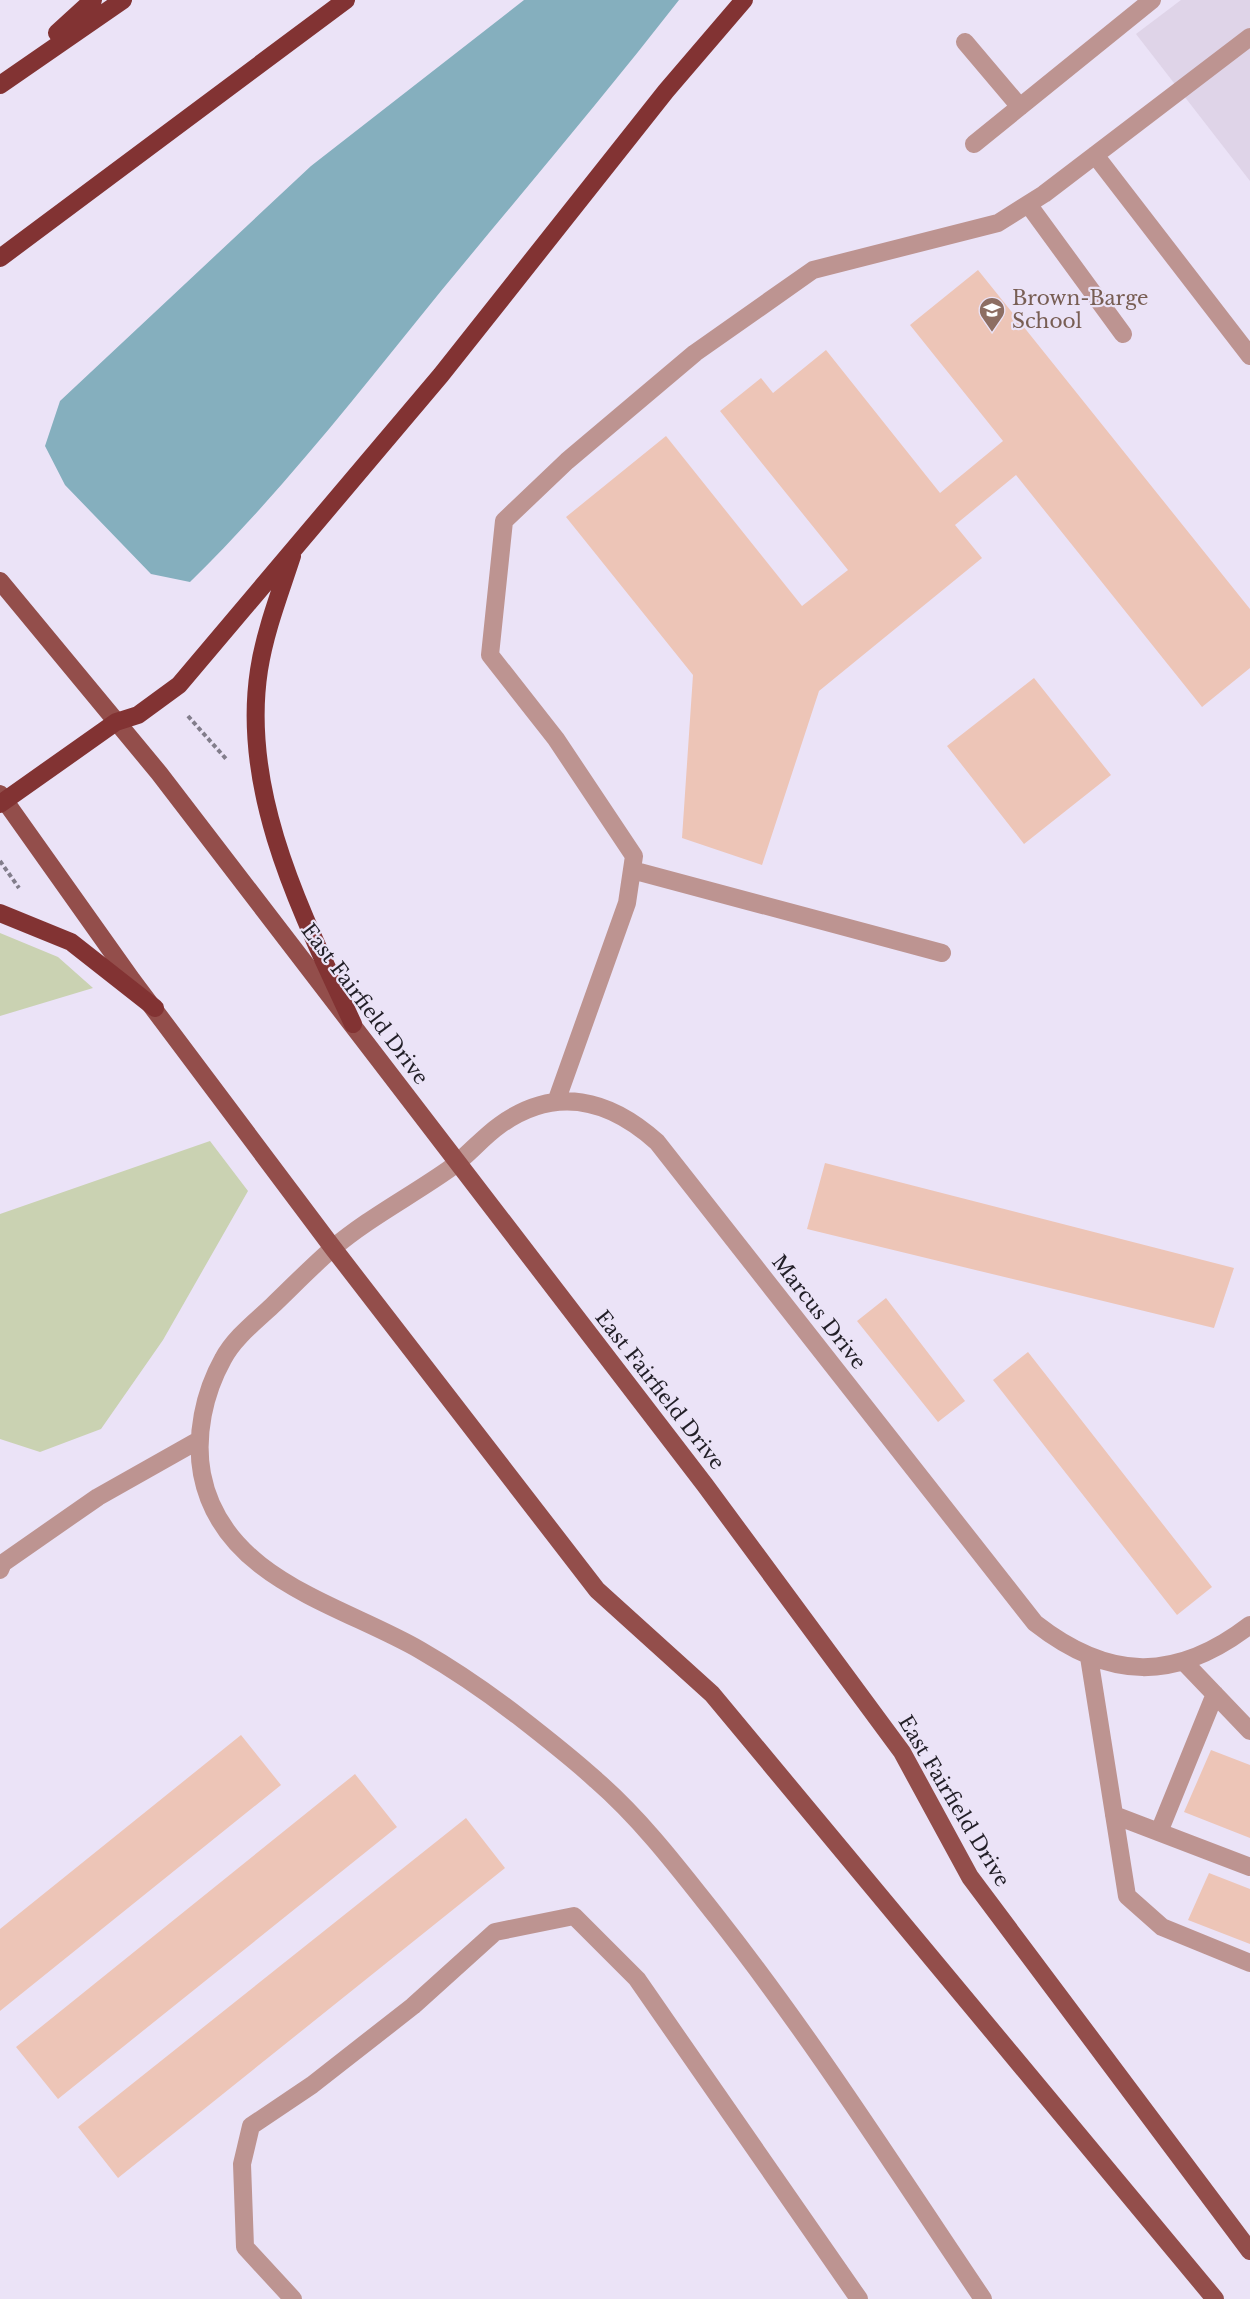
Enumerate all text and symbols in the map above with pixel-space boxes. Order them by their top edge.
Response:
place label: Brown-Barge School [1012,286,1149,333]
school or university icon: Brown-Barge School [977,295,1007,333]
street label: East Fairfield Drive [297,919,433,1089]
street label: Marcus Drive [767,1250,871,1374]
street label: East Fairfield Drive [590,1306,730,1474]
street label: East Fairfield Drive [893,1711,1015,1891]

